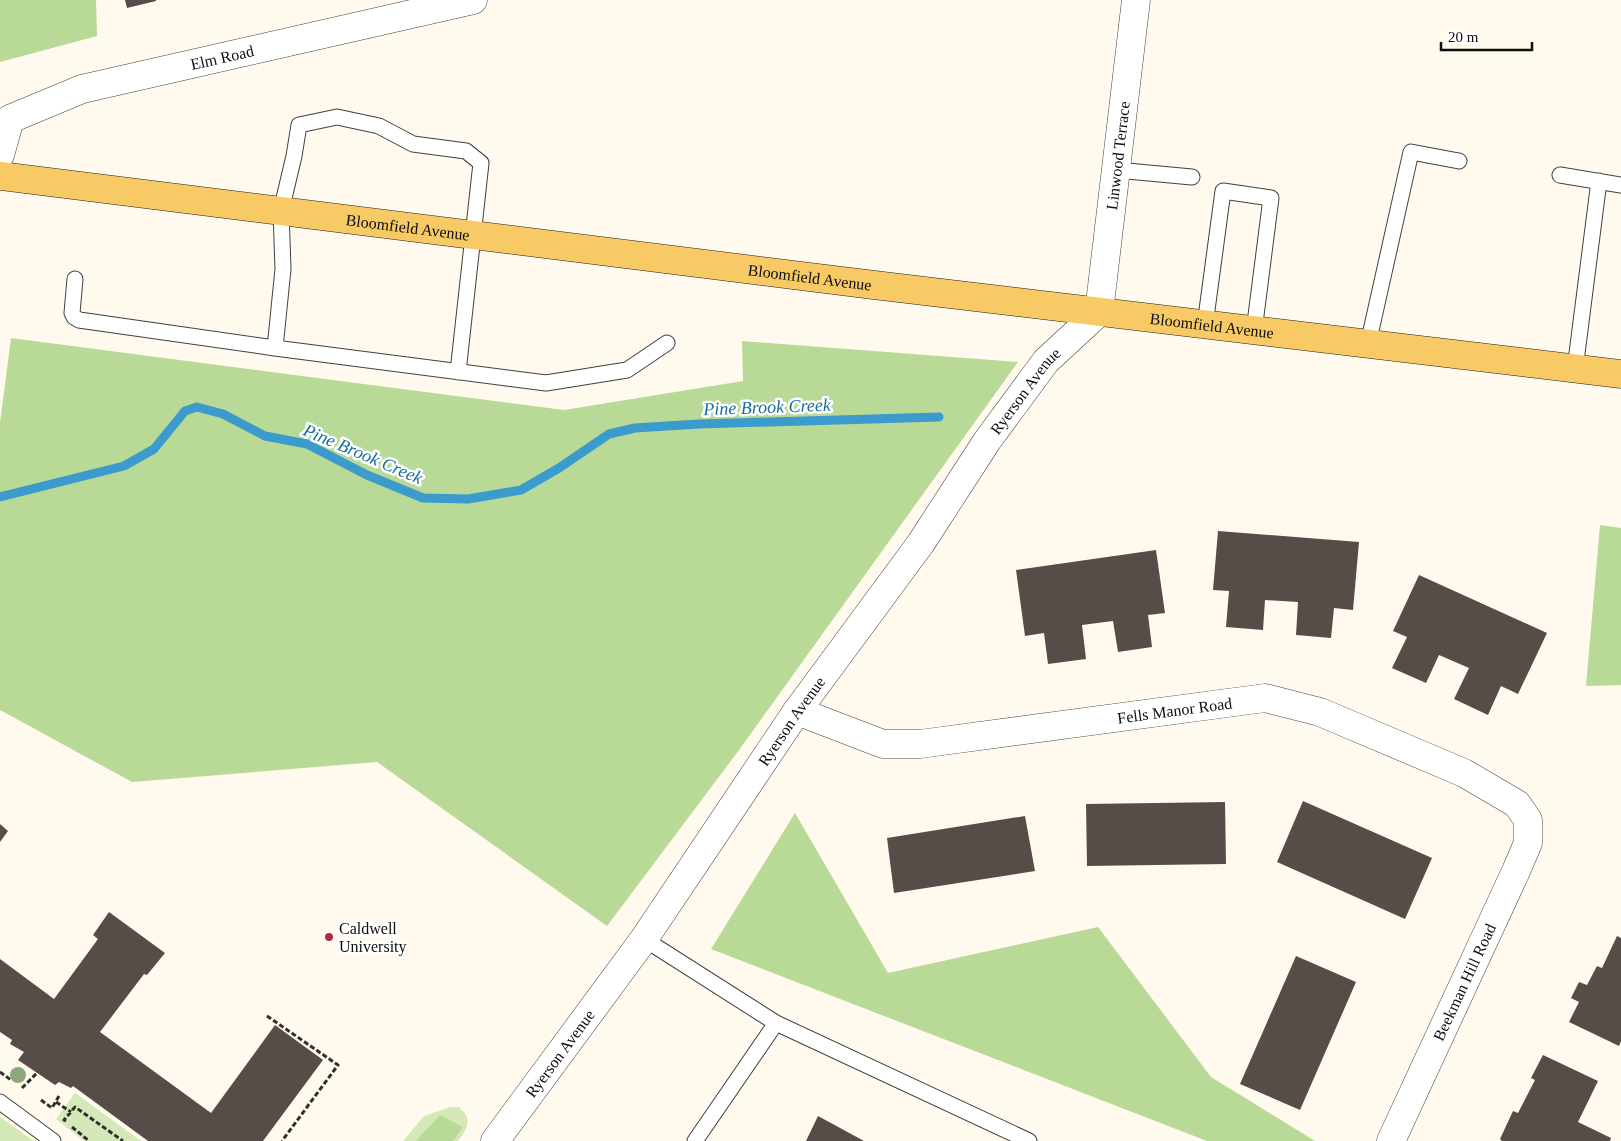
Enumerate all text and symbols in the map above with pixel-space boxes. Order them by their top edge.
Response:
scale bar [1441,20,1532,52]
text: 20 m [1448,29,1479,45]
street label: Elm Road [189,42,255,73]
street label: Linwood Terrace [1103,100,1133,211]
street label: Bloomfield Avenue [345,211,471,244]
street label: Bloomfield Avenue [747,261,873,294]
street label: Bloomfield Avenue [1149,310,1275,342]
street label: Ryerson Avenue [987,344,1064,438]
water label: Pine Brook Creek [702,395,832,419]
water label: Pine Brook Creek [299,419,427,489]
street label: Ryerson Avenue [755,674,828,769]
street label: Fells Manor Road [1116,694,1233,727]
place label: Caldwell University [339,920,407,956]
street label: Beekman Hill Road [1430,921,1499,1043]
marker: Caldwell University [323,931,335,943]
street label: Ryerson Avenue [522,1007,598,1101]

